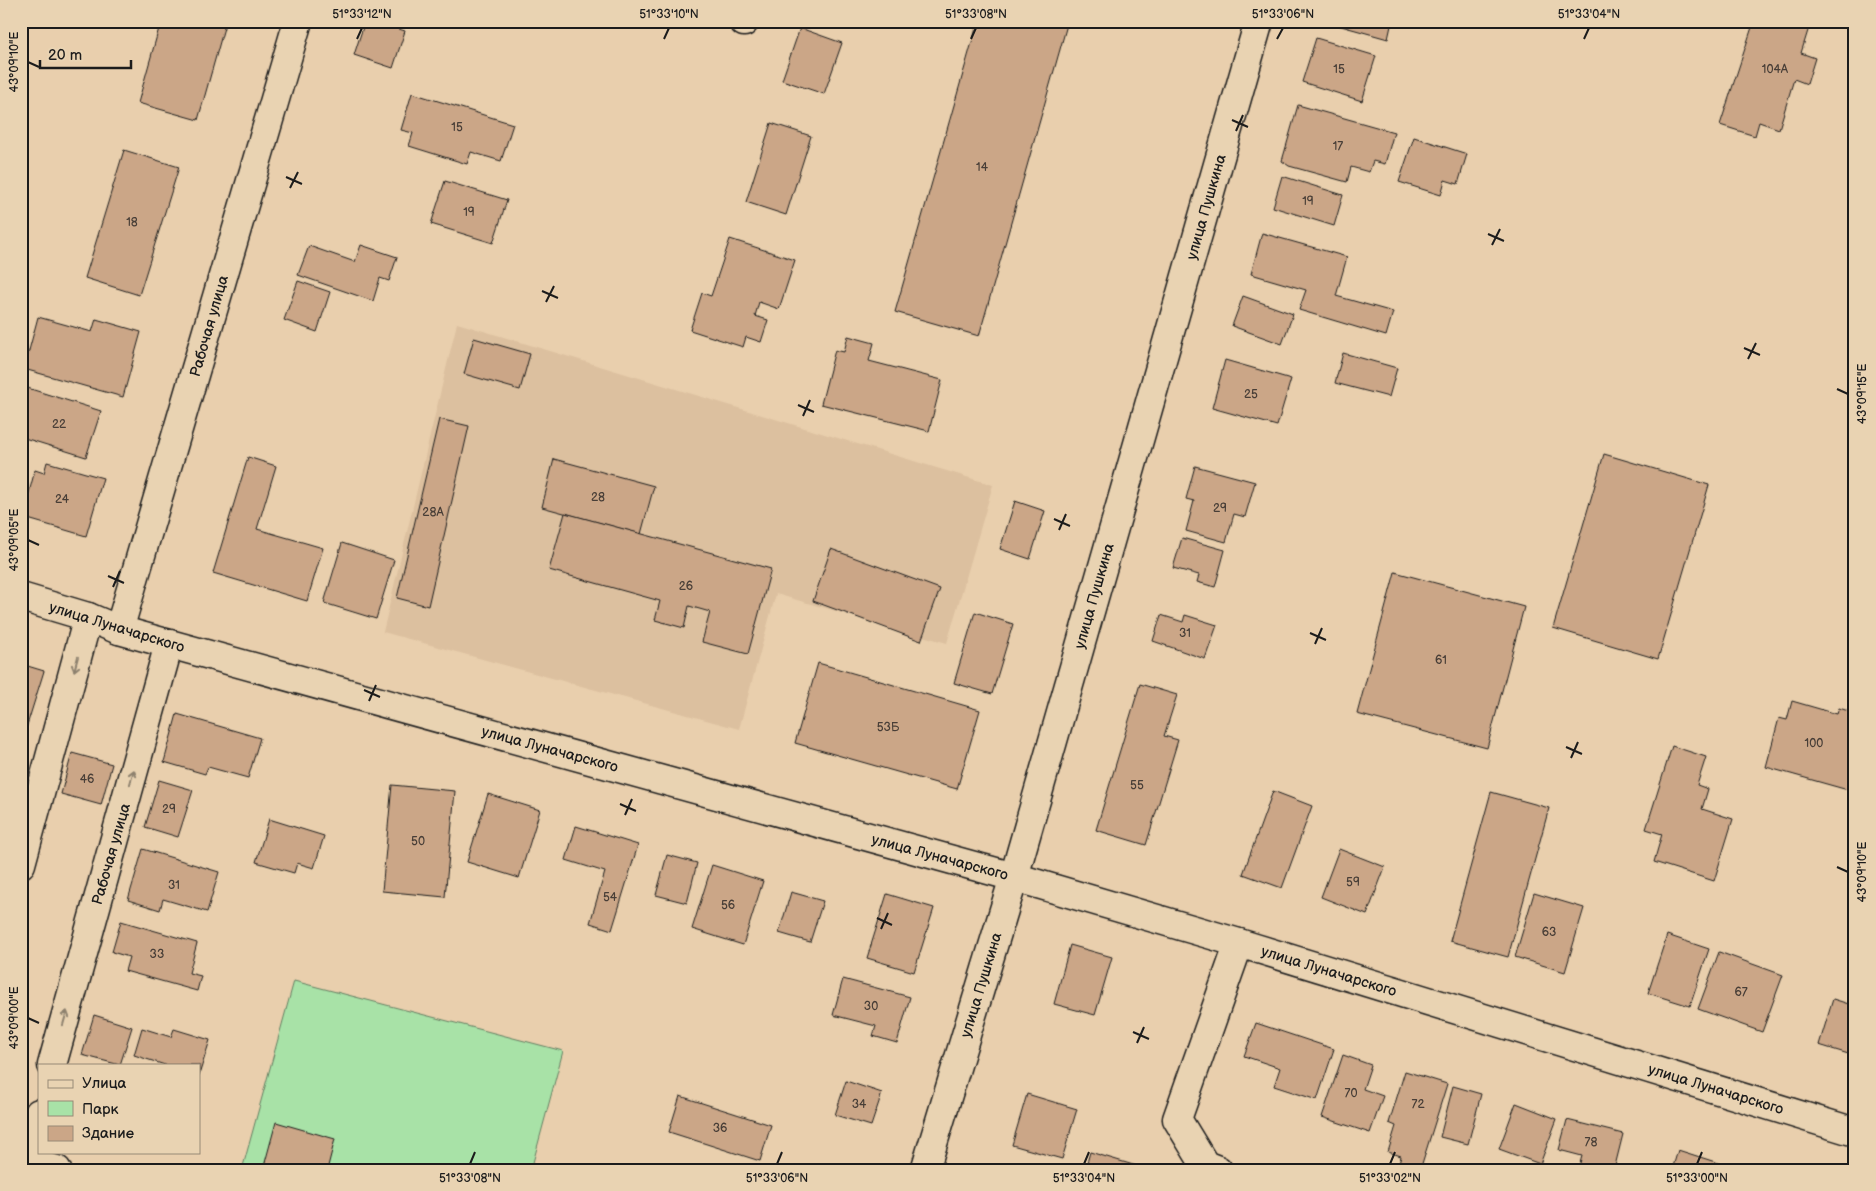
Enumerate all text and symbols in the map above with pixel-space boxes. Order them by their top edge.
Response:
text: 51°33'12"N [332,7,392,22]
text: 51°33'10"N [639,7,699,22]
text: 51°33'08"N [945,7,1007,22]
text: 51°33'06"N [1252,7,1314,22]
text: 51°33'04"N [1558,7,1620,22]
text: 43°09'10"E [7,32,22,92]
scale bar [40,38,131,70]
text: 20 m [48,46,82,65]
house number: 15 [1333,62,1345,77]
house number: 104А [1762,62,1789,77]
house number: 15 [451,120,463,135]
house number: 17 [1333,139,1343,154]
street label: улица Пушкина [1182,152,1231,262]
house number: 14 [976,160,989,175]
house number: 19 [1302,194,1314,209]
house number: 19 [463,205,475,220]
house number: 18 [126,215,138,230]
street label: Рабочая улица [186,273,233,379]
text: 43°09'15"E [1855,364,1870,424]
house number: 25 [1244,387,1258,402]
house number: 22 [52,417,66,432]
house number: 28 [591,490,605,505]
house number: 24 [55,492,70,507]
house number: 29 [1213,501,1227,516]
house number: 28А [422,505,444,520]
text: 43°09'05"E [7,508,22,572]
street label: улица Пушкина [1070,541,1119,651]
house number: 26 [679,579,693,594]
street label: улица Луначарского [47,598,187,657]
house number: 31 [1179,626,1191,641]
house number: 61 [1435,653,1447,668]
one-way arrow [70,655,80,671]
house number: 53Б [877,720,900,735]
street label: улица Луначарского [479,722,620,777]
house number: 100 [1805,736,1823,751]
one-way arrow [128,769,137,785]
house number: 46 [80,772,94,787]
house number: 55 [1130,778,1144,793]
street label: Рабочая улица [88,801,135,907]
house number: 29 [162,802,176,817]
street label: улица Луначарского [869,830,1010,885]
house number: 50 [411,834,425,849]
text: 43°09'10"E [1855,842,1870,902]
house number: 59 [1346,875,1360,890]
house number: 31 [168,878,180,893]
house number: 54 [603,890,618,905]
house number: 56 [721,898,735,913]
house number: 63 [1542,925,1556,940]
street label: улица Пушкина [956,930,1007,1040]
street label: улица Луначарского [1259,942,1399,1001]
house number: 33 [150,947,164,962]
house number: 67 [1734,985,1748,1000]
text: 43°09'00"E [7,986,22,1050]
house number: 30 [864,999,878,1014]
one-way arrow [61,1010,70,1026]
street label: улица Луначарского [1646,1060,1786,1119]
legend [38,1064,200,1154]
text: Улица [82,1074,127,1093]
house number: 70 [1345,1086,1357,1101]
house number: 34 [852,1097,867,1112]
house number: 72 [1412,1097,1424,1112]
text: Парк [82,1100,119,1119]
house number: 36 [713,1121,727,1136]
text: Здание [82,1124,134,1143]
house number: 78 [1585,1135,1597,1150]
text: 51°33'08"N [439,1171,501,1186]
text: 51°33'06"N [746,1171,808,1186]
text: 51°33'04"N [1053,1171,1115,1186]
text: 51°33'02"N [1359,1171,1421,1186]
text: 51°33'00"N [1666,1171,1728,1186]

